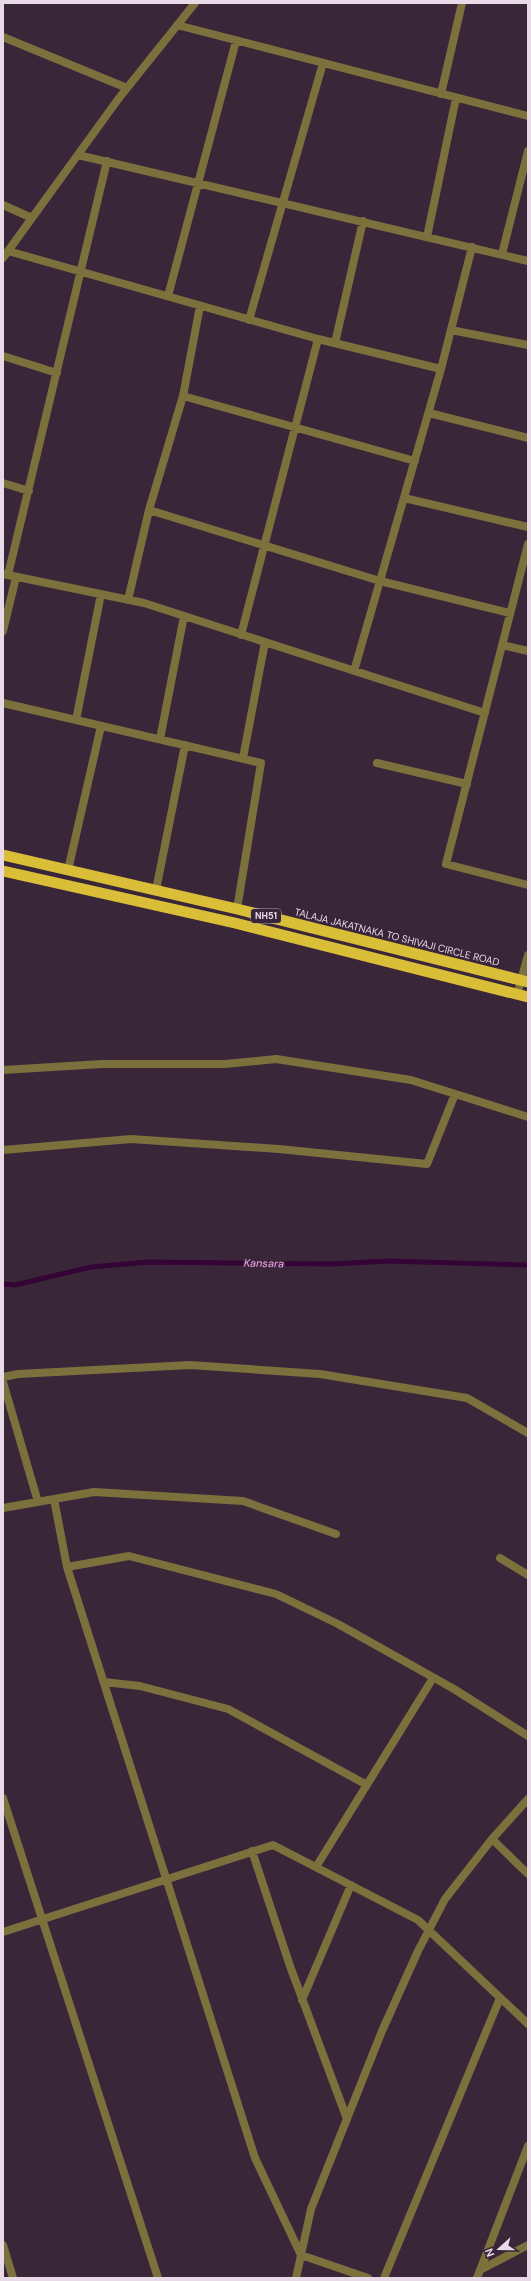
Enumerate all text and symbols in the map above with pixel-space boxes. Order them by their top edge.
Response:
street label: TALAJA JAKATNAKA TO SHIVAJI CIRCLE ROAD [293,905,501,969]
road number: NH51 [251,909,281,923]
water label: Kansara [244,1256,284,1270]
north arrow [479,2229,519,2269]
text: N [482,2246,498,2259]

